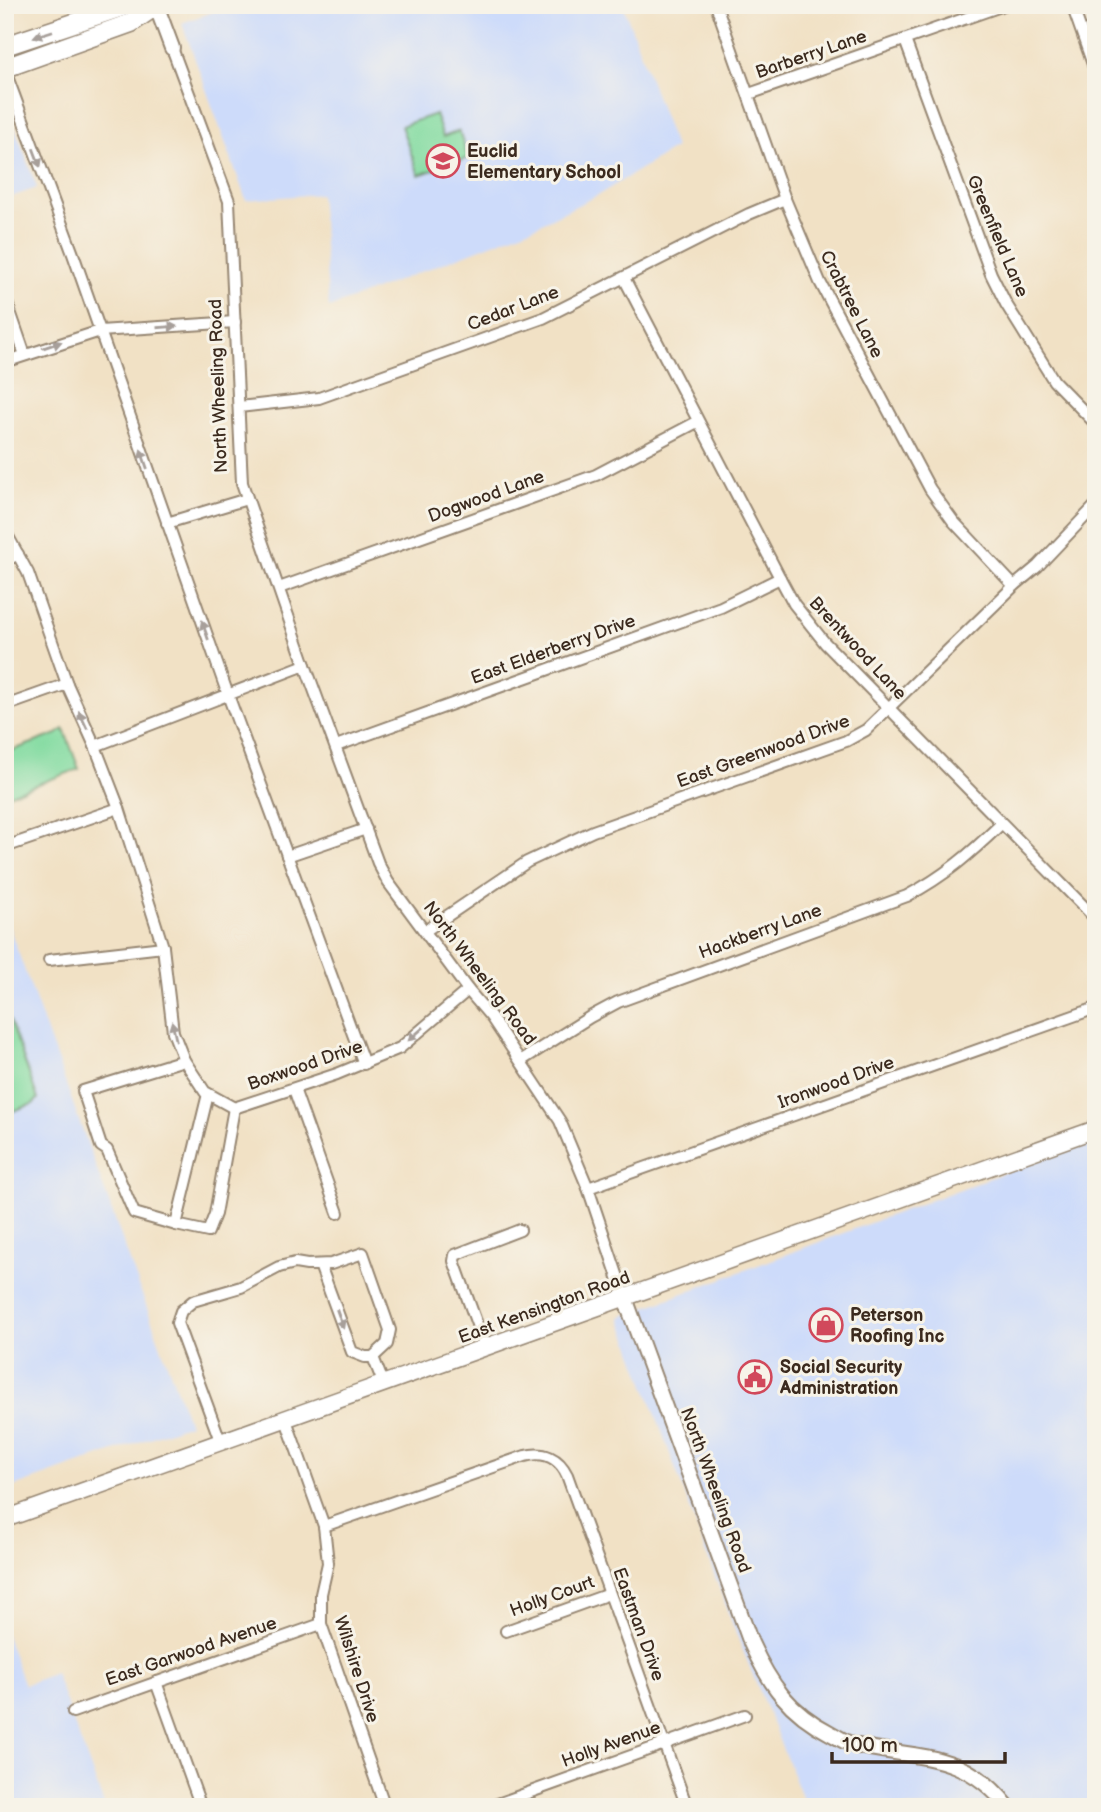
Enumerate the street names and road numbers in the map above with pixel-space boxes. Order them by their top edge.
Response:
street label: Barberry Lane [753,25,870,83]
street label: Greenfield Lane [962,172,1033,301]
street label: Crabtree Lane [815,247,888,362]
street label: Cedar Lane [465,281,562,335]
street label: North Wheeling Road [205,299,232,473]
street label: Dogwood Lane [425,466,547,527]
street label: Brentwood Lane [805,592,911,704]
street label: East Elderberry Drive [468,610,639,689]
street label: East Greenwood Drive [674,710,853,793]
street label: North Wheeling Road [419,897,540,1049]
street label: Hackberry Lane [696,899,825,963]
street label: Boxwood Drive [245,1036,366,1095]
street label: Ironwood Drive [775,1052,897,1113]
street label: East Kensington Road [456,1267,633,1348]
street label: North Wheeling Road [676,1405,755,1576]
street label: Eastman Drive [608,1565,669,1684]
street label: Holly Court [507,1571,598,1621]
street label: East Garwood Avenue [103,1612,280,1691]
street label: Wilshire Drive [329,1613,384,1725]
street label: Holly Avenue [559,1717,664,1772]

